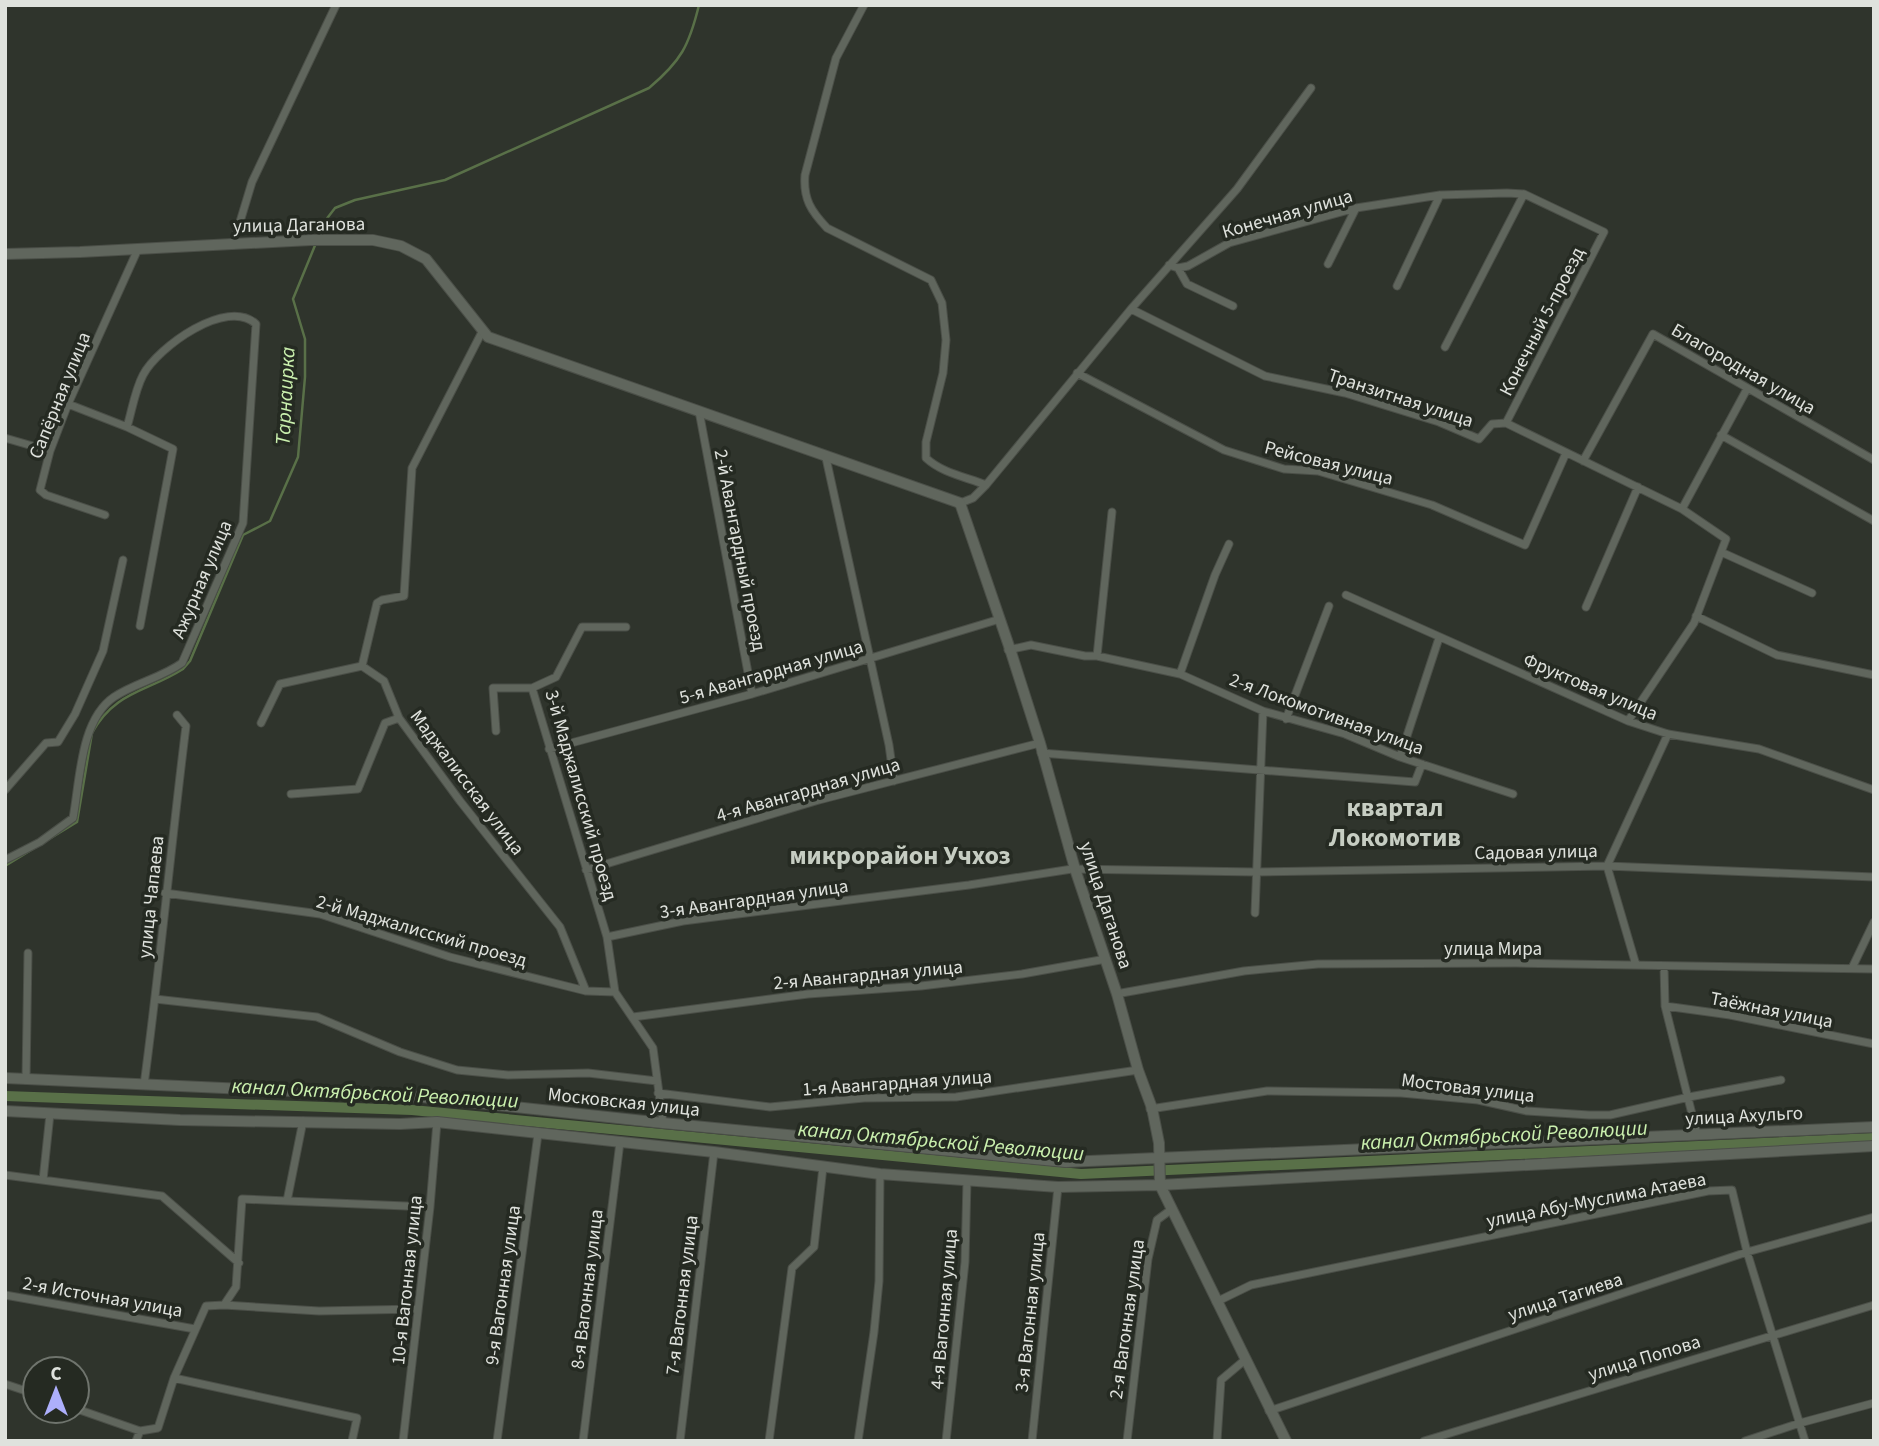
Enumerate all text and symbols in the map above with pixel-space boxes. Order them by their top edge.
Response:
street label: Конечная улица [1219,183,1356,246]
street label: улица Даганова [233,211,365,240]
street label: Конечный 5-проезд [1493,243,1592,401]
street label: Благородная улица [1666,317,1820,422]
street label: Сапёрная улица [23,328,98,463]
water label: Тарнаирка [267,346,303,446]
street label: Транзитная улица [1324,362,1477,435]
street label: Рейсовая улица [1262,434,1396,492]
street label: 2-й Авангардный проезд [707,447,772,654]
street label: Ажурная улица [165,516,239,643]
street label: 5-я Авангардная улица [676,633,866,712]
street label: Фруктовая улица [1519,647,1662,728]
street label: 2-я Локомотивная улица [1225,667,1427,762]
street label: 3-й Маджалисский проезд [538,687,624,904]
street label: Маджалисская улица [403,704,531,861]
street label: 4-я Авангардная улица [713,751,903,830]
district label: квартал Локомотив [1328,789,1461,856]
street label: улица Чапаева [132,834,171,960]
district label: микрорайон Учхоз [789,837,1011,874]
street label: улица Даганова [1072,838,1139,973]
street label: Садовая улица [1474,838,1598,867]
street label: 3-я Авангардная улица [658,873,850,926]
street label: 2-й Маджалисский проезд [313,888,530,974]
street label: улица Мира [1444,936,1542,963]
street label: 2-я Авангардная улица [772,954,964,997]
street label: Таёжная улица [1708,985,1835,1036]
street label: 1-я Авангардная улица [801,1063,993,1104]
street label: Мостовая улица [1400,1067,1536,1110]
water label: канал Октябрьской Революции [231,1071,519,1116]
street label: Московская улица [547,1081,701,1124]
street label: улица Ахульго [1685,1100,1804,1133]
water label: канал Октябрьской Революции [1360,1112,1648,1157]
water label: канал Октябрьской Революции [797,1114,1085,1168]
street label: улица Абу-Муслима Атаева [1484,1166,1708,1235]
street label: 10-я Вагонная улица [385,1194,430,1366]
street label: 9-я Вагонная улица [479,1204,528,1367]
street label: 8-я Вагонная улица [564,1208,611,1371]
street label: 7-я Вагонная улица [659,1214,706,1377]
street label: 4-я Вагонная улица [924,1228,965,1391]
street label: 3-я Вагонная улица [1009,1231,1052,1394]
street label: 2-я Вагонная улица [1103,1238,1152,1401]
street label: улица Тагиева [1505,1266,1626,1329]
street label: 2-я Источная улица [21,1270,185,1325]
street label: улица Попова [1585,1329,1704,1388]
north arrow [21,1355,91,1425]
text: С [50,1361,62,1388]

